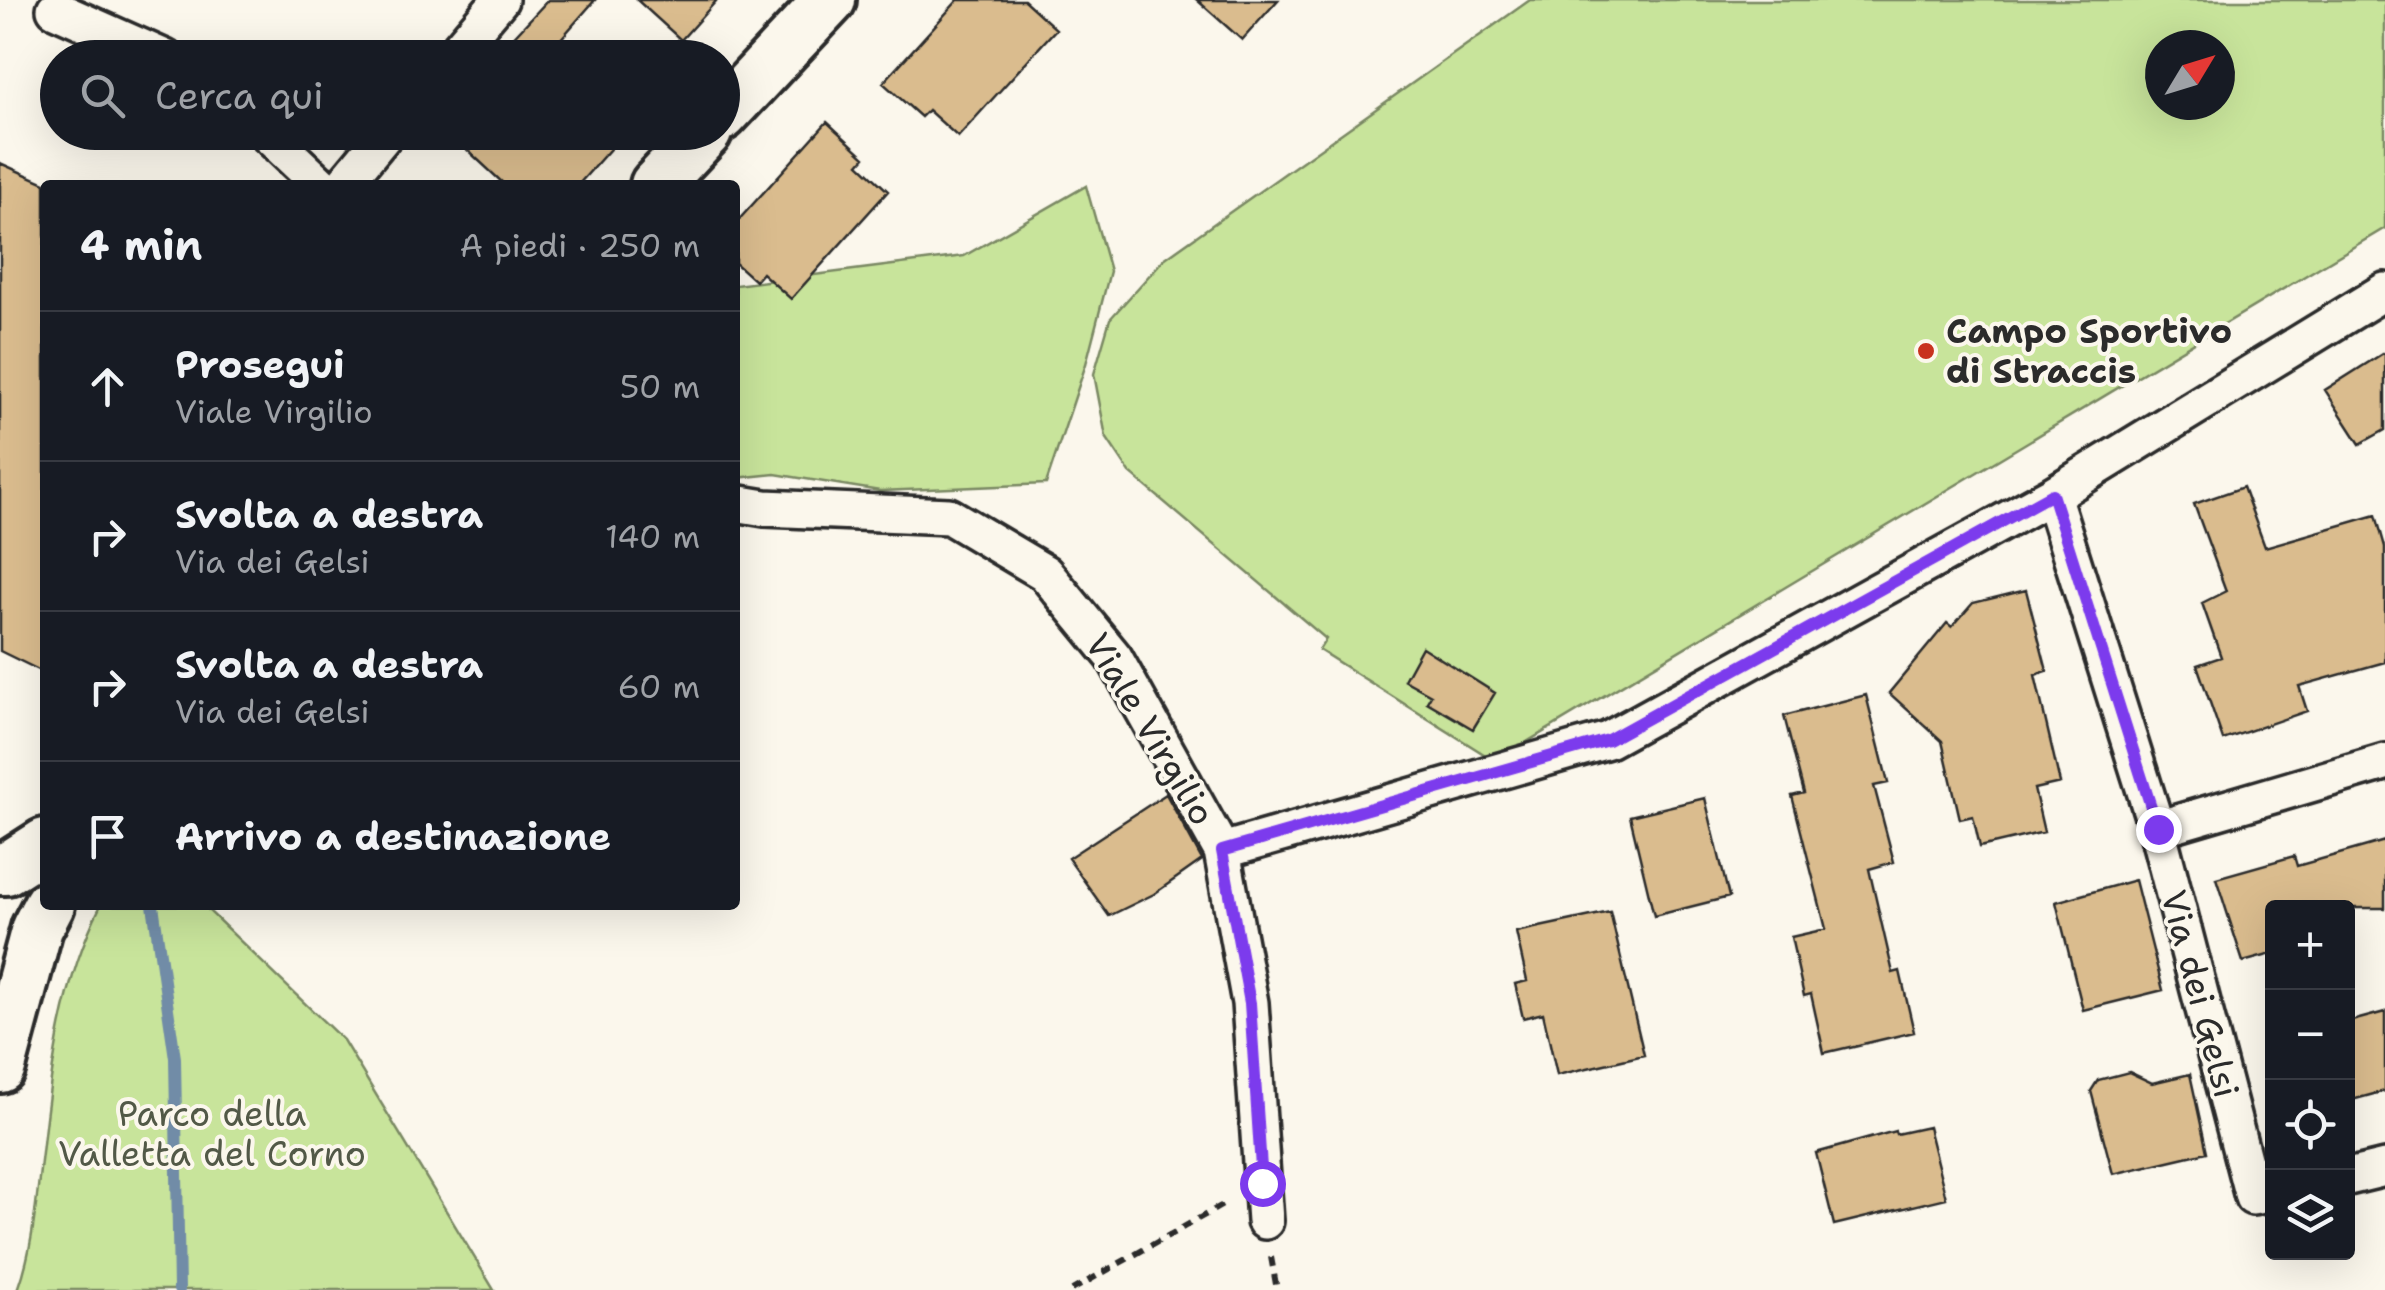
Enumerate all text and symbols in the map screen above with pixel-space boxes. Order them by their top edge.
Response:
north arrow [2145,30,2235,120]
search box [40,40,740,150]
icon: search [75,68,130,123]
text: Cerca qui [155,70,324,121]
text: 4 min [80,217,202,273]
text: A piedi · 250 m [460,224,700,267]
place label: Campo Sportivo di Straccis [1946,307,2232,394]
text: Prosegui [175,339,345,390]
marker: Campo Sportivo di Straccis [1915,340,1937,362]
icon: ahead [80,359,135,414]
text: 50 m [620,365,700,408]
text: Viale Virgilio [175,390,373,433]
text: Svolta a destra [175,489,483,540]
icon: right [80,509,135,564]
text: 140 m [605,515,700,558]
text: Via dei Gelsi [175,540,370,583]
street label: Viale Virgilio [1075,624,1226,834]
text: Svolta a destra [175,639,483,690]
icon: right [80,659,135,714]
text: 60 m [618,665,700,708]
text: Via dei Gelsi [175,690,370,733]
route end [2136,807,2182,853]
icon: arrive [80,809,135,864]
text: Arrivo a destinazione [175,811,611,862]
street label: Via dei Gelsi [2150,885,2251,1103]
map controls [2265,900,2355,1260]
button: + [2265,900,2355,990]
button: − [2265,990,2355,1080]
button: locate [2265,1080,2355,1170]
park label: Parco della Valletta del Corno [58,1090,366,1177]
route start [1240,1161,1286,1207]
button: layers [2265,1170,2355,1260]

